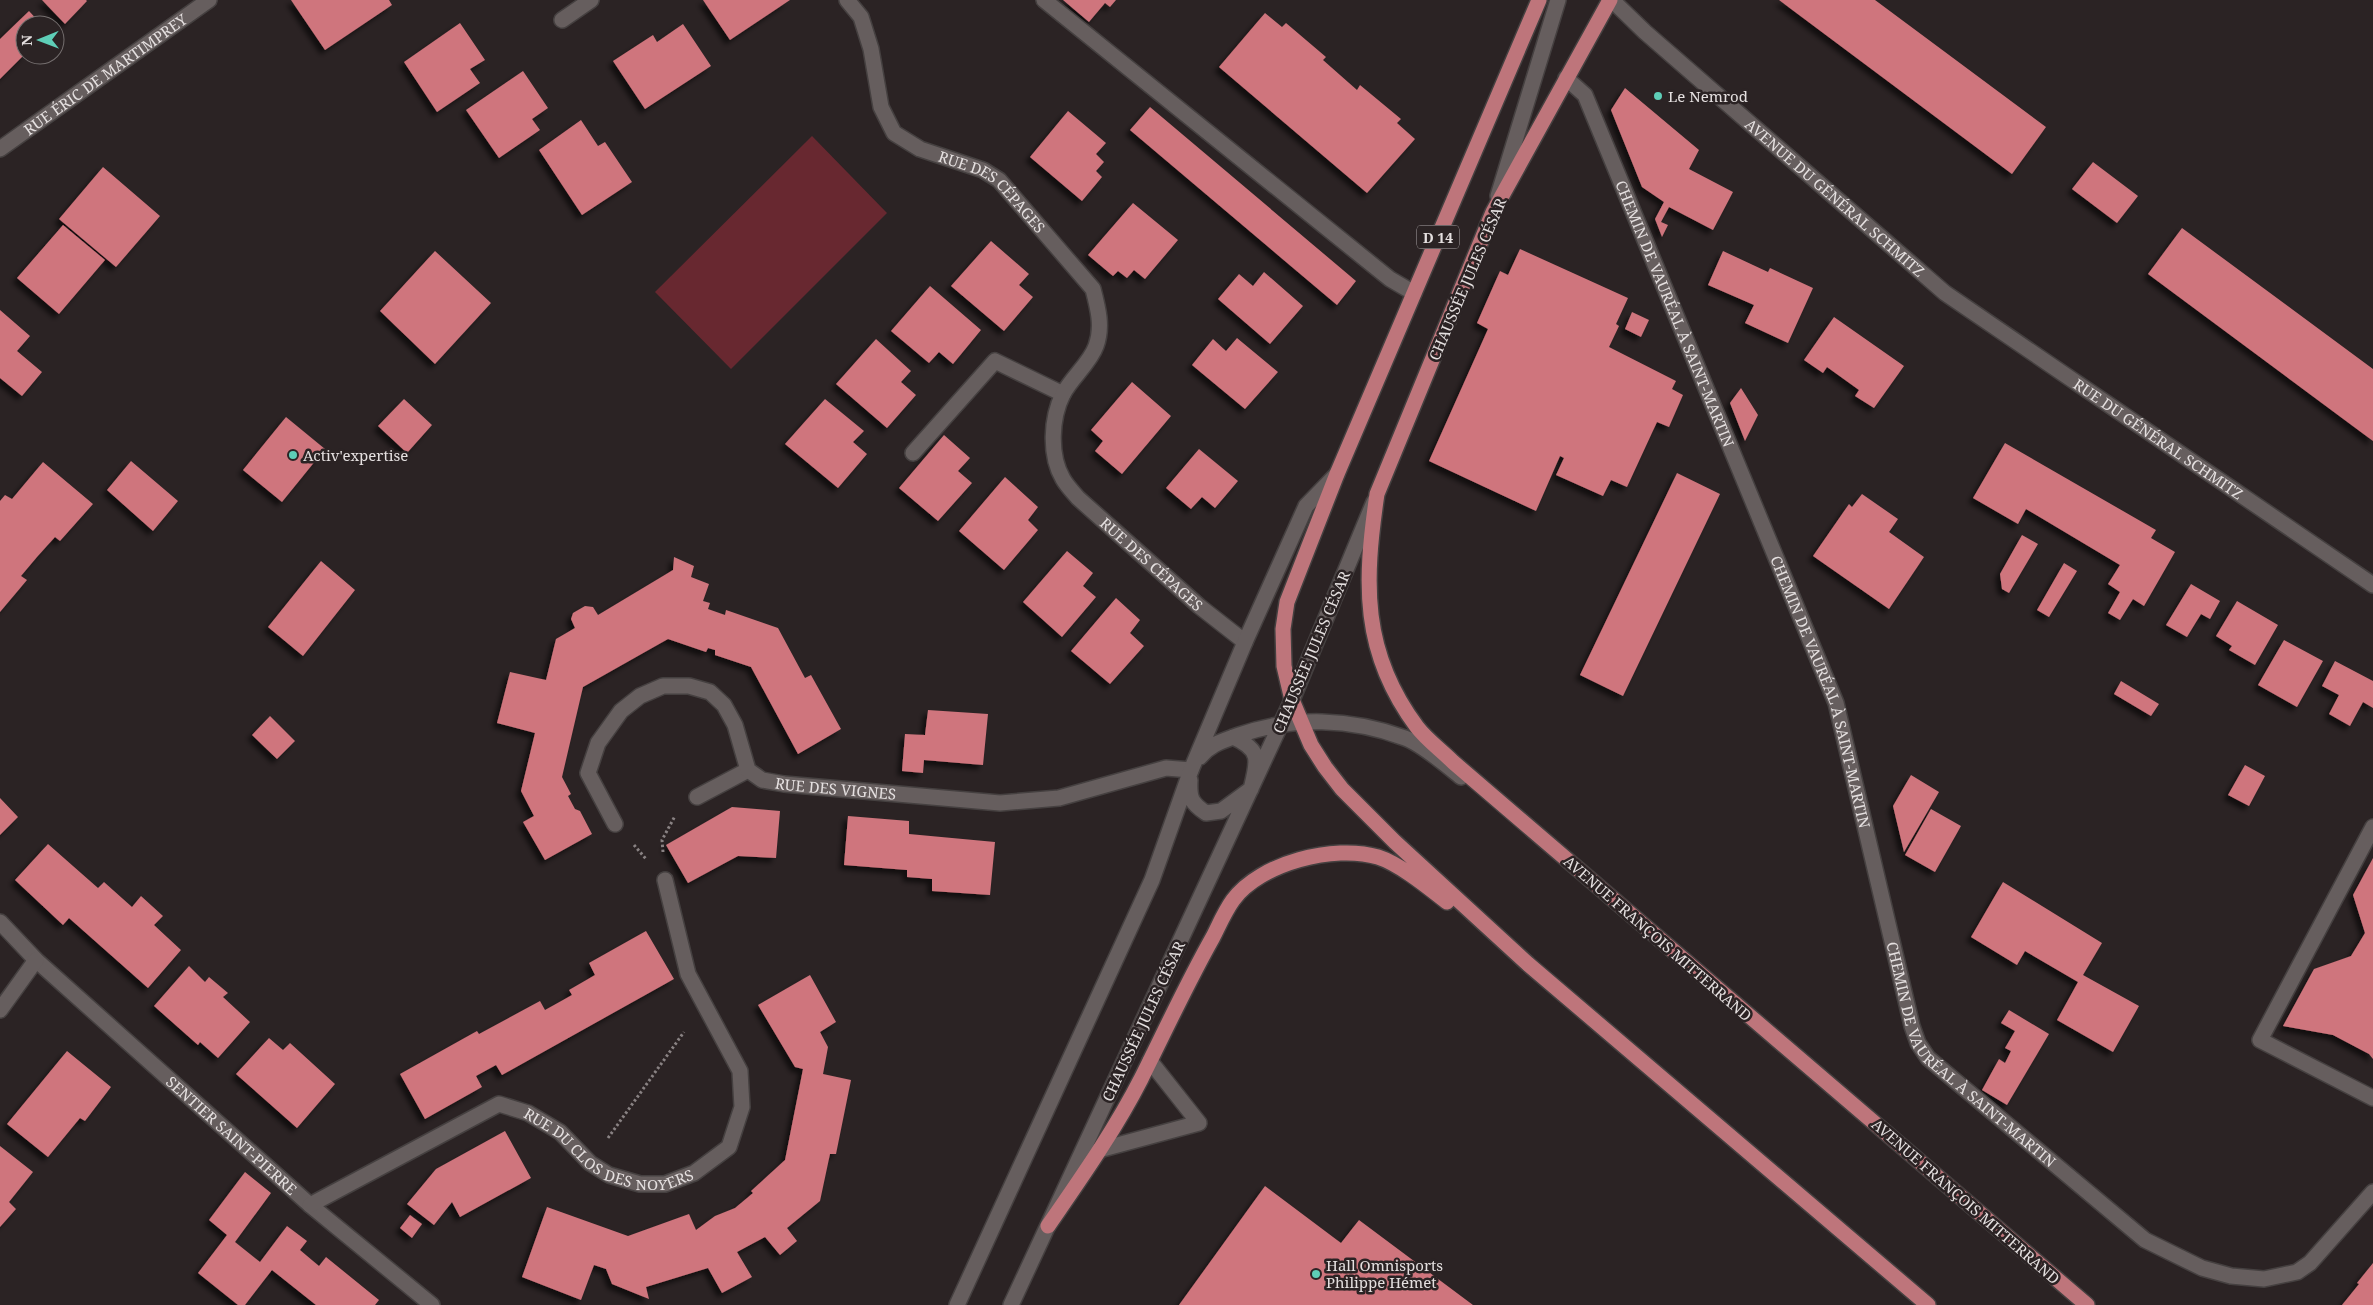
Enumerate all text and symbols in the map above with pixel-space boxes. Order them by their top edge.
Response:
street label: RUE ÉRIC DE MARTIMPREY [19,9,191,139]
north arrow [15,15,65,65]
text: N [17,35,36,46]
place label: Le Nemrod [1668,86,1748,106]
marker: Le Nemrod [1652,90,1664,102]
street label: AVENUE DU GÉNÉRAL SCHMITZ [1741,114,1929,281]
street label: RUE DES CÉPAGES [936,146,1050,237]
street label: CHEMIN DE VAURÉAL À SAINT-MARTIN [1611,177,1739,450]
street label: CHAUSSÉE JULES CÉSAR [1424,195,1510,363]
road number: D 14 [1417,226,1459,248]
street label: RUE DU GÉNÉRAL SCHMITZ [2070,374,2247,504]
place label: Activ'expertise [303,445,408,465]
marker: Activ'expertise [287,449,299,461]
street label: RUE DES CÉPAGES [1096,513,1208,615]
street label: CHEMIN DE VAURÉAL À SAINT-MARTIN [1766,553,1875,831]
street label: CHAUSSÉE JULES CÉSAR [1268,568,1354,736]
street label: RUE DES VIGNES [773,773,897,804]
street label: AVENUE FRANÇOIS MITTERRAND [1560,851,1756,1025]
street label: CHAUSSÉE JULES CÉSAR [1097,937,1189,1104]
street label: CHEMIN DE VAURÉAL À SAINT-MARTIN [1882,940,2061,1172]
street label: SENTIER SAINT-PIERRE [162,1071,301,1199]
street label: RUE DU CLOS DES NOYERS [520,1103,696,1194]
street label: AVENUE FRANÇOIS MITTERRAND [1868,1114,2064,1288]
place label: Hall Omnisports Philippe Hémet [1326,1255,1443,1292]
marker: Hall Omnisports Philippe Hémet [1310,1268,1322,1280]

